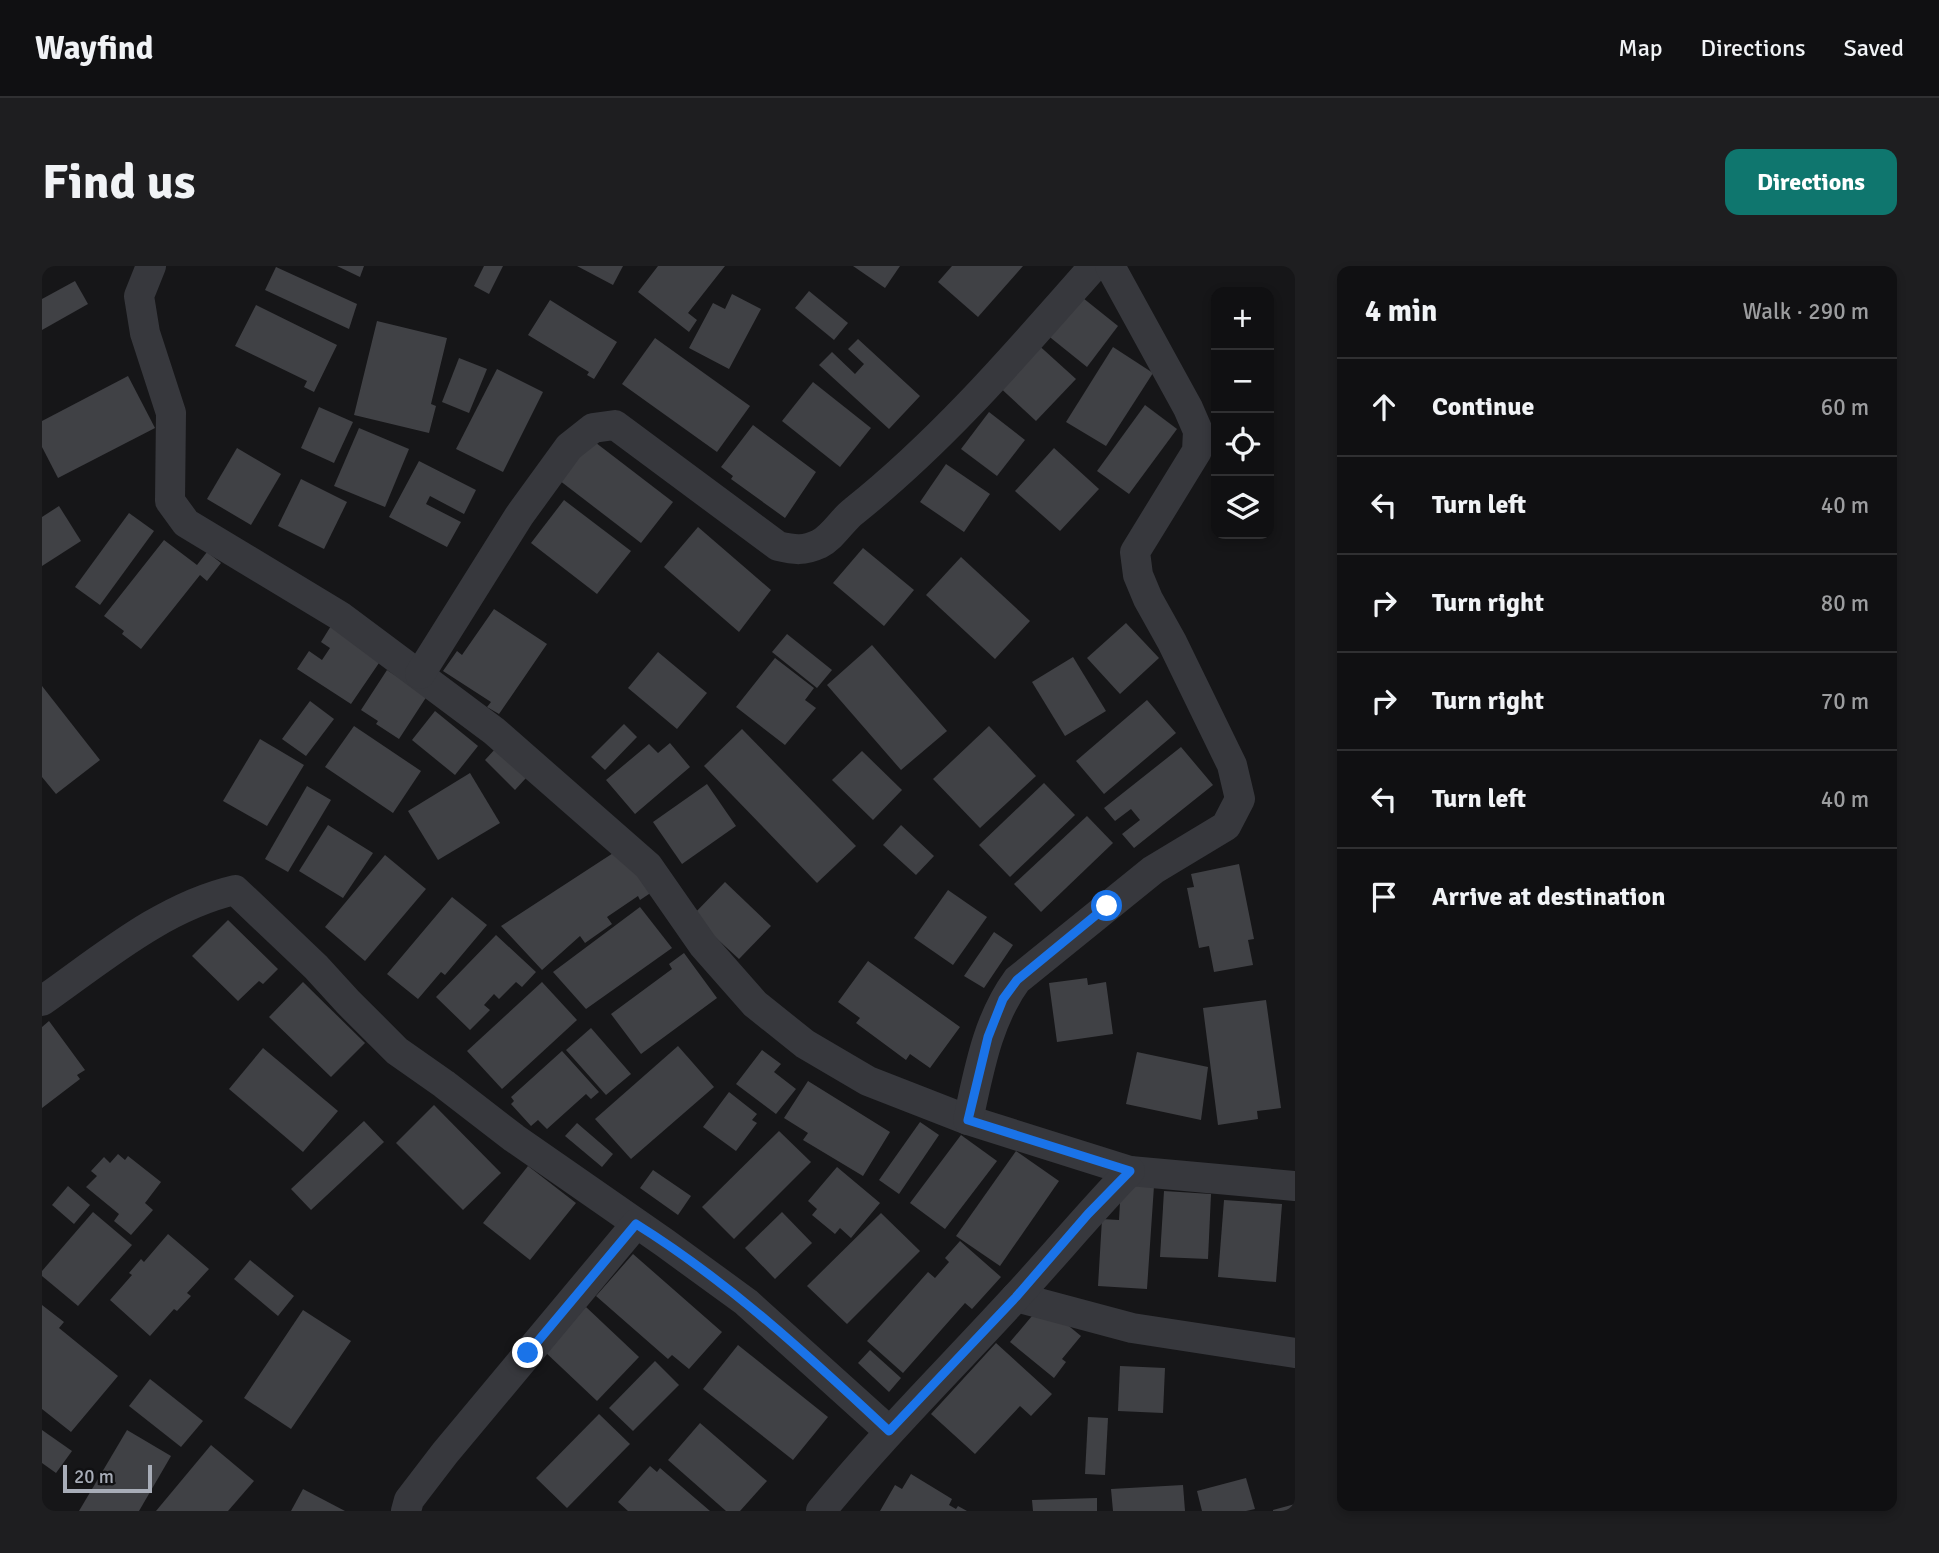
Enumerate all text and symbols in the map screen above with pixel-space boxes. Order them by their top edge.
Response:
text: Wayfind [35,28,154,69]
text: Map [1618,33,1663,63]
text: Directions [1701,33,1806,63]
text: Saved [1844,33,1904,63]
button: Directions [1725,149,1897,215]
text: Find us [42,152,195,212]
map controls [1211,287,1274,539]
button: + [1211,287,1274,350]
text: 4 min [1365,293,1437,330]
text: Walk · 290 m [1743,297,1869,326]
button: − [1211,350,1274,413]
icon: ahead [1365,388,1403,426]
text: Continue [1432,391,1534,423]
text: 60 m [1821,393,1869,422]
button: locate [1211,413,1274,476]
button: layers [1211,476,1274,539]
icon: left [1365,486,1403,524]
text: Turn left [1432,489,1526,521]
text: 40 m [1821,491,1869,520]
icon: right [1365,584,1403,622]
text: Turn right [1432,587,1544,619]
text: 80 m [1821,589,1869,618]
icon: right [1365,682,1403,720]
text: Turn right [1432,685,1544,717]
text: 70 m [1821,687,1869,716]
icon: left [1365,780,1403,818]
text: Turn left [1432,783,1526,815]
text: 40 m [1821,785,1869,814]
icon: arrive [1365,878,1403,916]
text: Arrive at destination [1432,881,1665,913]
route start [1091,890,1122,921]
route end [512,1337,543,1368]
scale bar [63,1462,152,1494]
text: 20 m [74,1465,114,1489]

